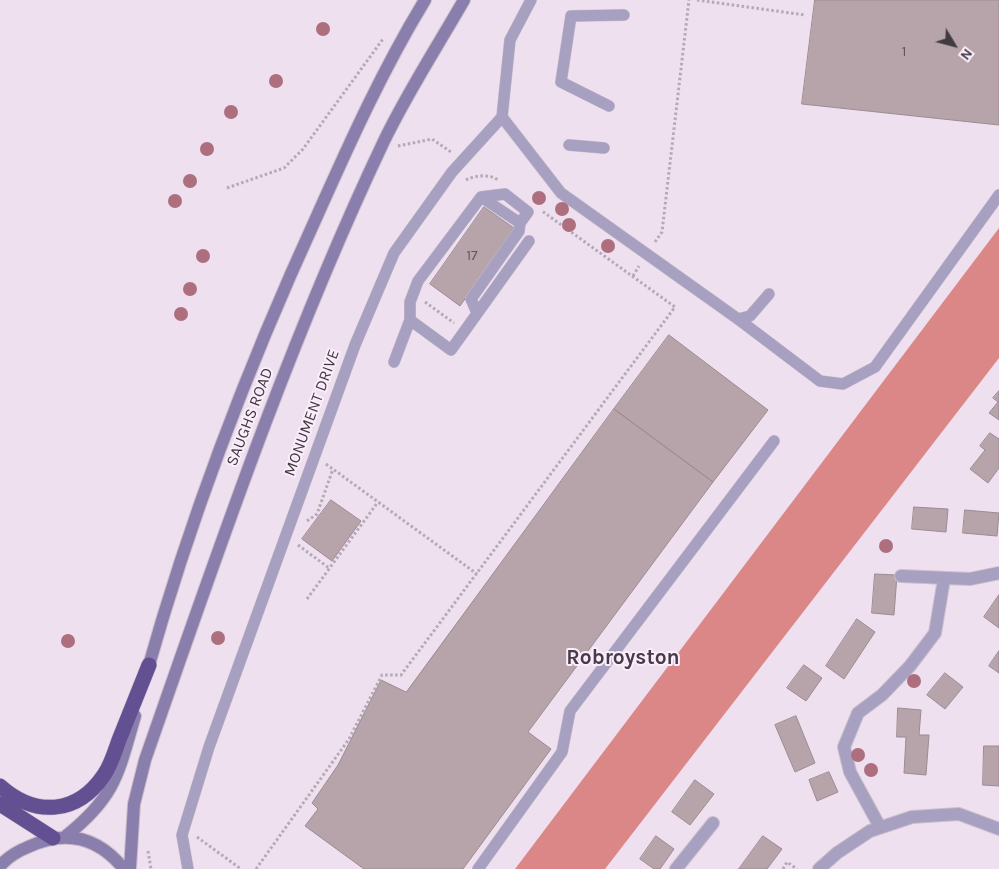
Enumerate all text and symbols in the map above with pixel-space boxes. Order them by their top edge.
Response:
north arrow [929,20,979,70]
house number: 1 [902,44,906,60]
text: N [957,45,976,63]
house number: 17 [466,248,478,264]
street label: MONUMENT DRIVE [280,347,344,479]
street label: SAUGHS ROAD [222,365,278,469]
district label: Robroyston [566,645,680,671]

